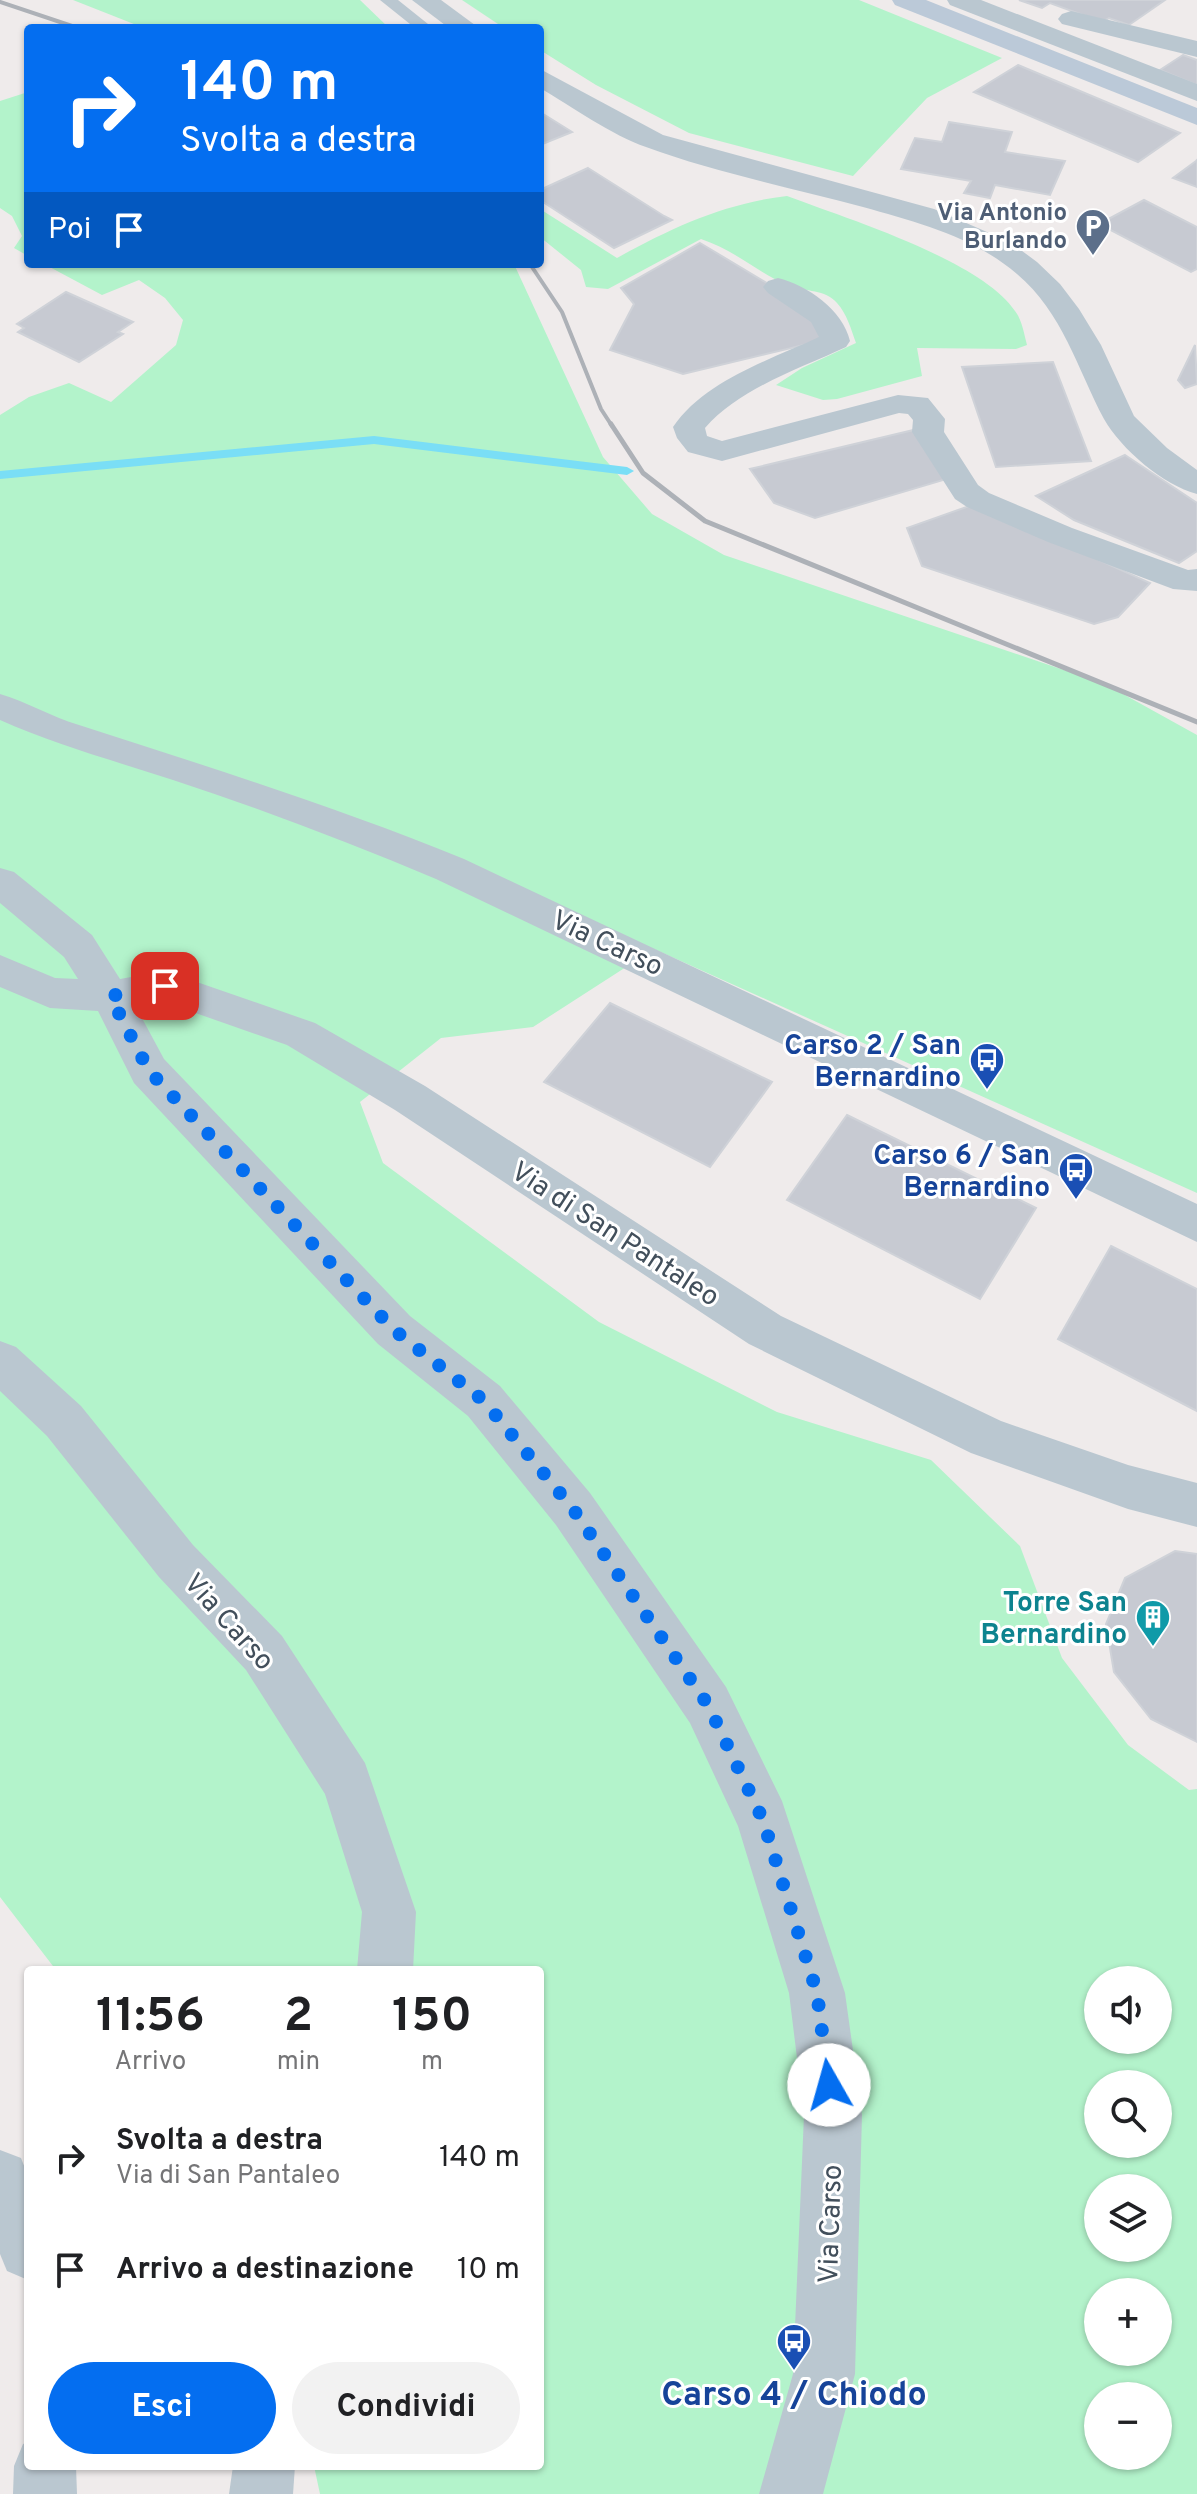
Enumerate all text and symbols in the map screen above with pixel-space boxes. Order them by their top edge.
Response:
text: 140 m [180,50,338,120]
icon: right [48,56,152,160]
text: Svolta a destra [180,119,417,165]
place label: Via Antonio Burlando [937,199,1067,257]
parking icon: Via Antonio Burlando [1074,207,1112,257]
icon: arrive [107,208,151,252]
text: Poi [48,212,91,249]
street label: Via Carso [545,903,668,986]
pin [131,952,199,1020]
icon: arrive [143,964,187,1008]
place label: Carso 2 / San Bernardino [784,1029,961,1097]
bus stop icon: Carso 2 / San Bernardino [968,1041,1006,1091]
place label: Carso 6 / San Bernardino [873,1139,1050,1207]
bus stop icon: Carso 6 / San Bernardino [1057,1151,1095,1201]
street label: Via di San Pantaleo [503,1155,725,1316]
street label: Via Carso [175,1567,281,1679]
place label: Torre San Bernardino [981,1586,1127,1654]
building icon: Torre San Bernardino [1134,1598,1172,1648]
map controls [1084,1966,1172,2470]
button: sound [1084,1966,1172,2054]
text: 11:56 [96,1988,205,2048]
text: 2 [284,1988,313,2048]
text: 150 [392,1988,472,2048]
position arrow [787,2043,871,2127]
text: Arrivo [114,2046,186,2079]
text: min [277,2046,320,2079]
text: m [421,2046,443,2079]
button: search [1084,2070,1172,2158]
text: Svolta a destra [116,2123,323,2160]
icon: right [48,2136,92,2180]
text: 140 m [439,2140,520,2177]
text: Via di San Pantaleo [116,2160,340,2193]
street label: Via Carso [812,2164,852,2284]
button: layers [1084,2174,1172,2262]
icon: arrive [48,2248,92,2292]
text: Arrivo a destinazione [116,2252,414,2289]
text: 10 m [457,2252,520,2289]
button: + [1084,2278,1172,2366]
bus stop icon: Carso 4 / Chiodo [775,2322,813,2372]
button: Esci [48,2362,276,2454]
button: Condividi [292,2362,520,2454]
place label: Carso 4 / Chiodo [661,2375,927,2418]
button: − [1084,2382,1172,2470]

